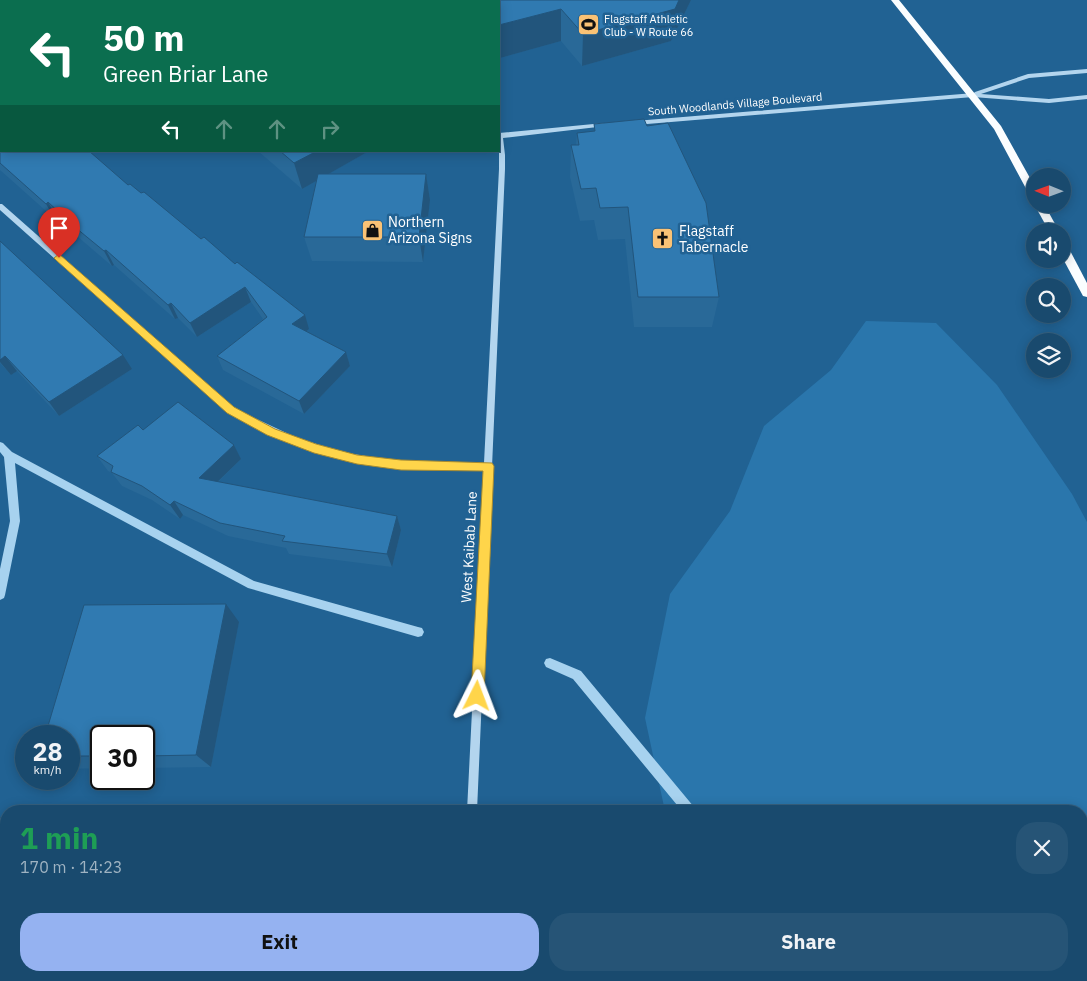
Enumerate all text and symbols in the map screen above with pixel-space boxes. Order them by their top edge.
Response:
place label: Flagstaff Athletic Club - W Route 66 [604,12,693,39]
sports icon: Flagstaff Athletic Club - W Route 66 [576,13,600,37]
text: 50 m [103,15,185,61]
icon: left [20,20,85,85]
text: Green Briar Lane [103,59,268,88]
street label: South Woodlands Village Boulevard [647,89,823,119]
icon: left [157,115,185,143]
icon: ahead [210,115,238,143]
icon: ahead [263,115,291,143]
icon: right [316,115,344,143]
north arrow [1026,168,1071,212]
map controls [1026,168,1071,378]
pin [38,207,80,258]
place label: Northern Arizona Signs [388,213,473,247]
icon: arrive [45,214,73,242]
shop icon: Northern Arizona Signs [360,218,384,242]
place label: Flagstaff Tabernacle [679,222,749,256]
button: sound [1026,223,1071,268]
church icon: Flagstaff Tabernacle [651,227,675,251]
button: search [1026,278,1071,323]
button: layers [1026,333,1071,378]
street label: West Kaibab Lane [457,490,481,603]
position arrow [450,669,502,721]
speed limit sign: 30 [90,725,155,790]
text: 28 [32,735,63,768]
text: km/h [33,762,62,777]
text: 1 min [20,818,98,857]
button: close [1016,822,1068,874]
text: 170 m · 14:23 [20,857,122,877]
button: Exit [20,913,539,971]
button: Share [549,913,1068,971]

